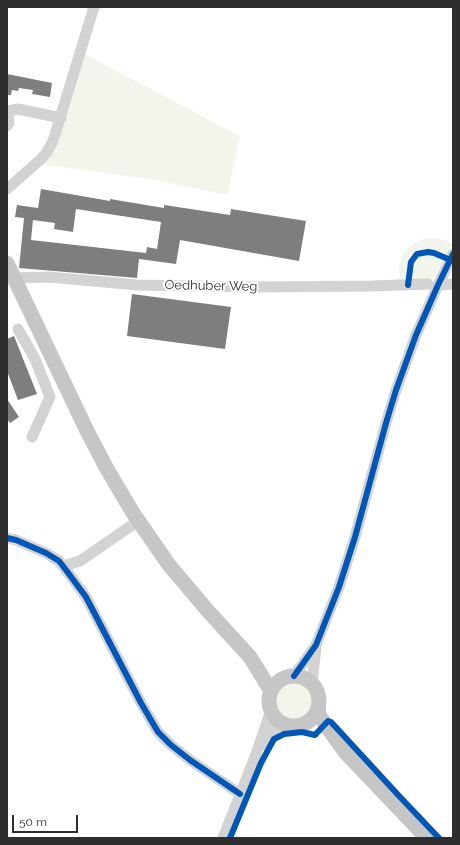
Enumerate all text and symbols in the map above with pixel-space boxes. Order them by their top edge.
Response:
street label: Oedhuber Weg [165,277,257,295]
scale bar [14,807,80,833]
text: 50 m [19,815,47,829]

